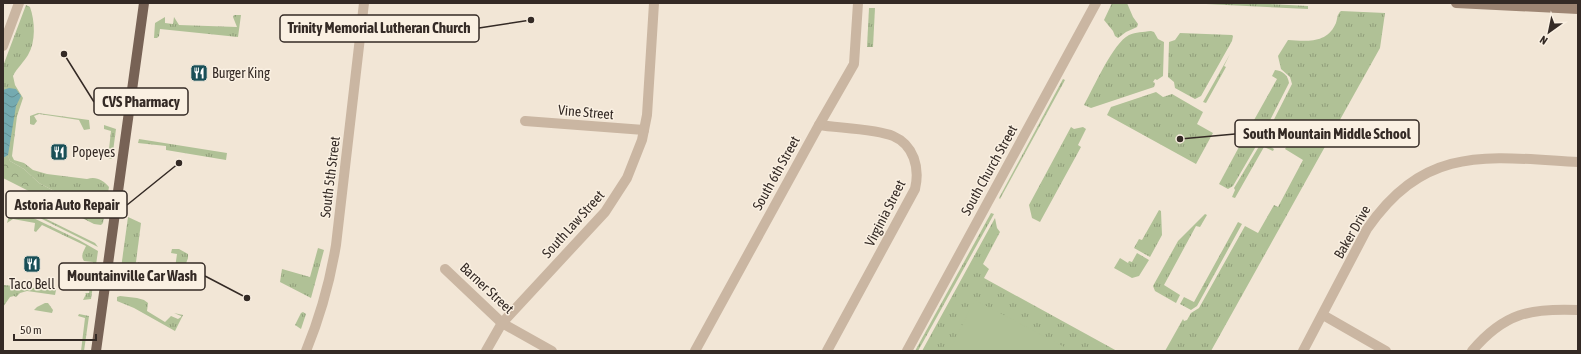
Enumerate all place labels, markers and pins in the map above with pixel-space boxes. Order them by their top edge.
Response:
callout: Trinity Memorial Lutheran Church [280,15,479,42]
restaurant icon: Burger King [189,63,209,83]
place label: Burger King [212,65,270,81]
callout: CVS Pharmacy [94,88,188,115]
callout: South Mountain Middle School [1235,120,1419,147]
restaurant icon: Popeyes [49,142,69,162]
place label: Popeyes [72,144,115,160]
callout: Astoria Auto Repair [6,191,127,218]
restaurant icon: Taco Bell [22,254,42,274]
callout: Mountainville Car Wash [59,263,205,290]
place label: Taco Bell [9,276,55,292]

